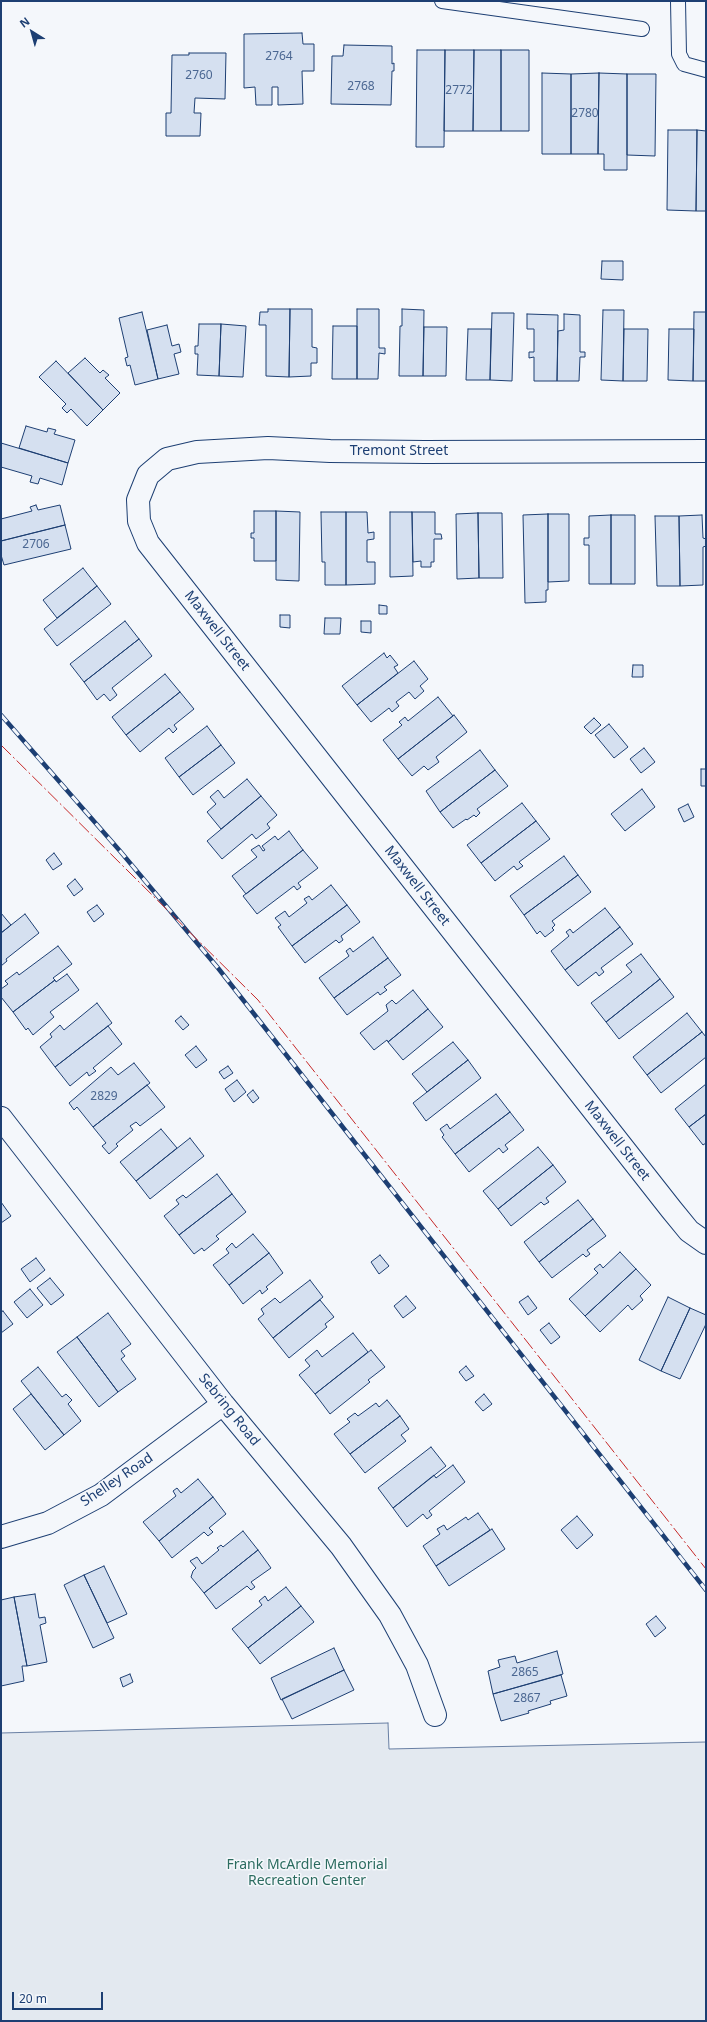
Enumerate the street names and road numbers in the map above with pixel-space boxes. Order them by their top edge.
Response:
street label: Tremont Street [350,443,448,459]
street label: Maxwell Street [181,588,253,674]
street label: Maxwell Street [381,843,453,929]
street label: Maxwell Street [581,1098,653,1184]
street label: Sebring Road [195,1370,263,1450]
street label: Shelley Road [78,1450,156,1510]

